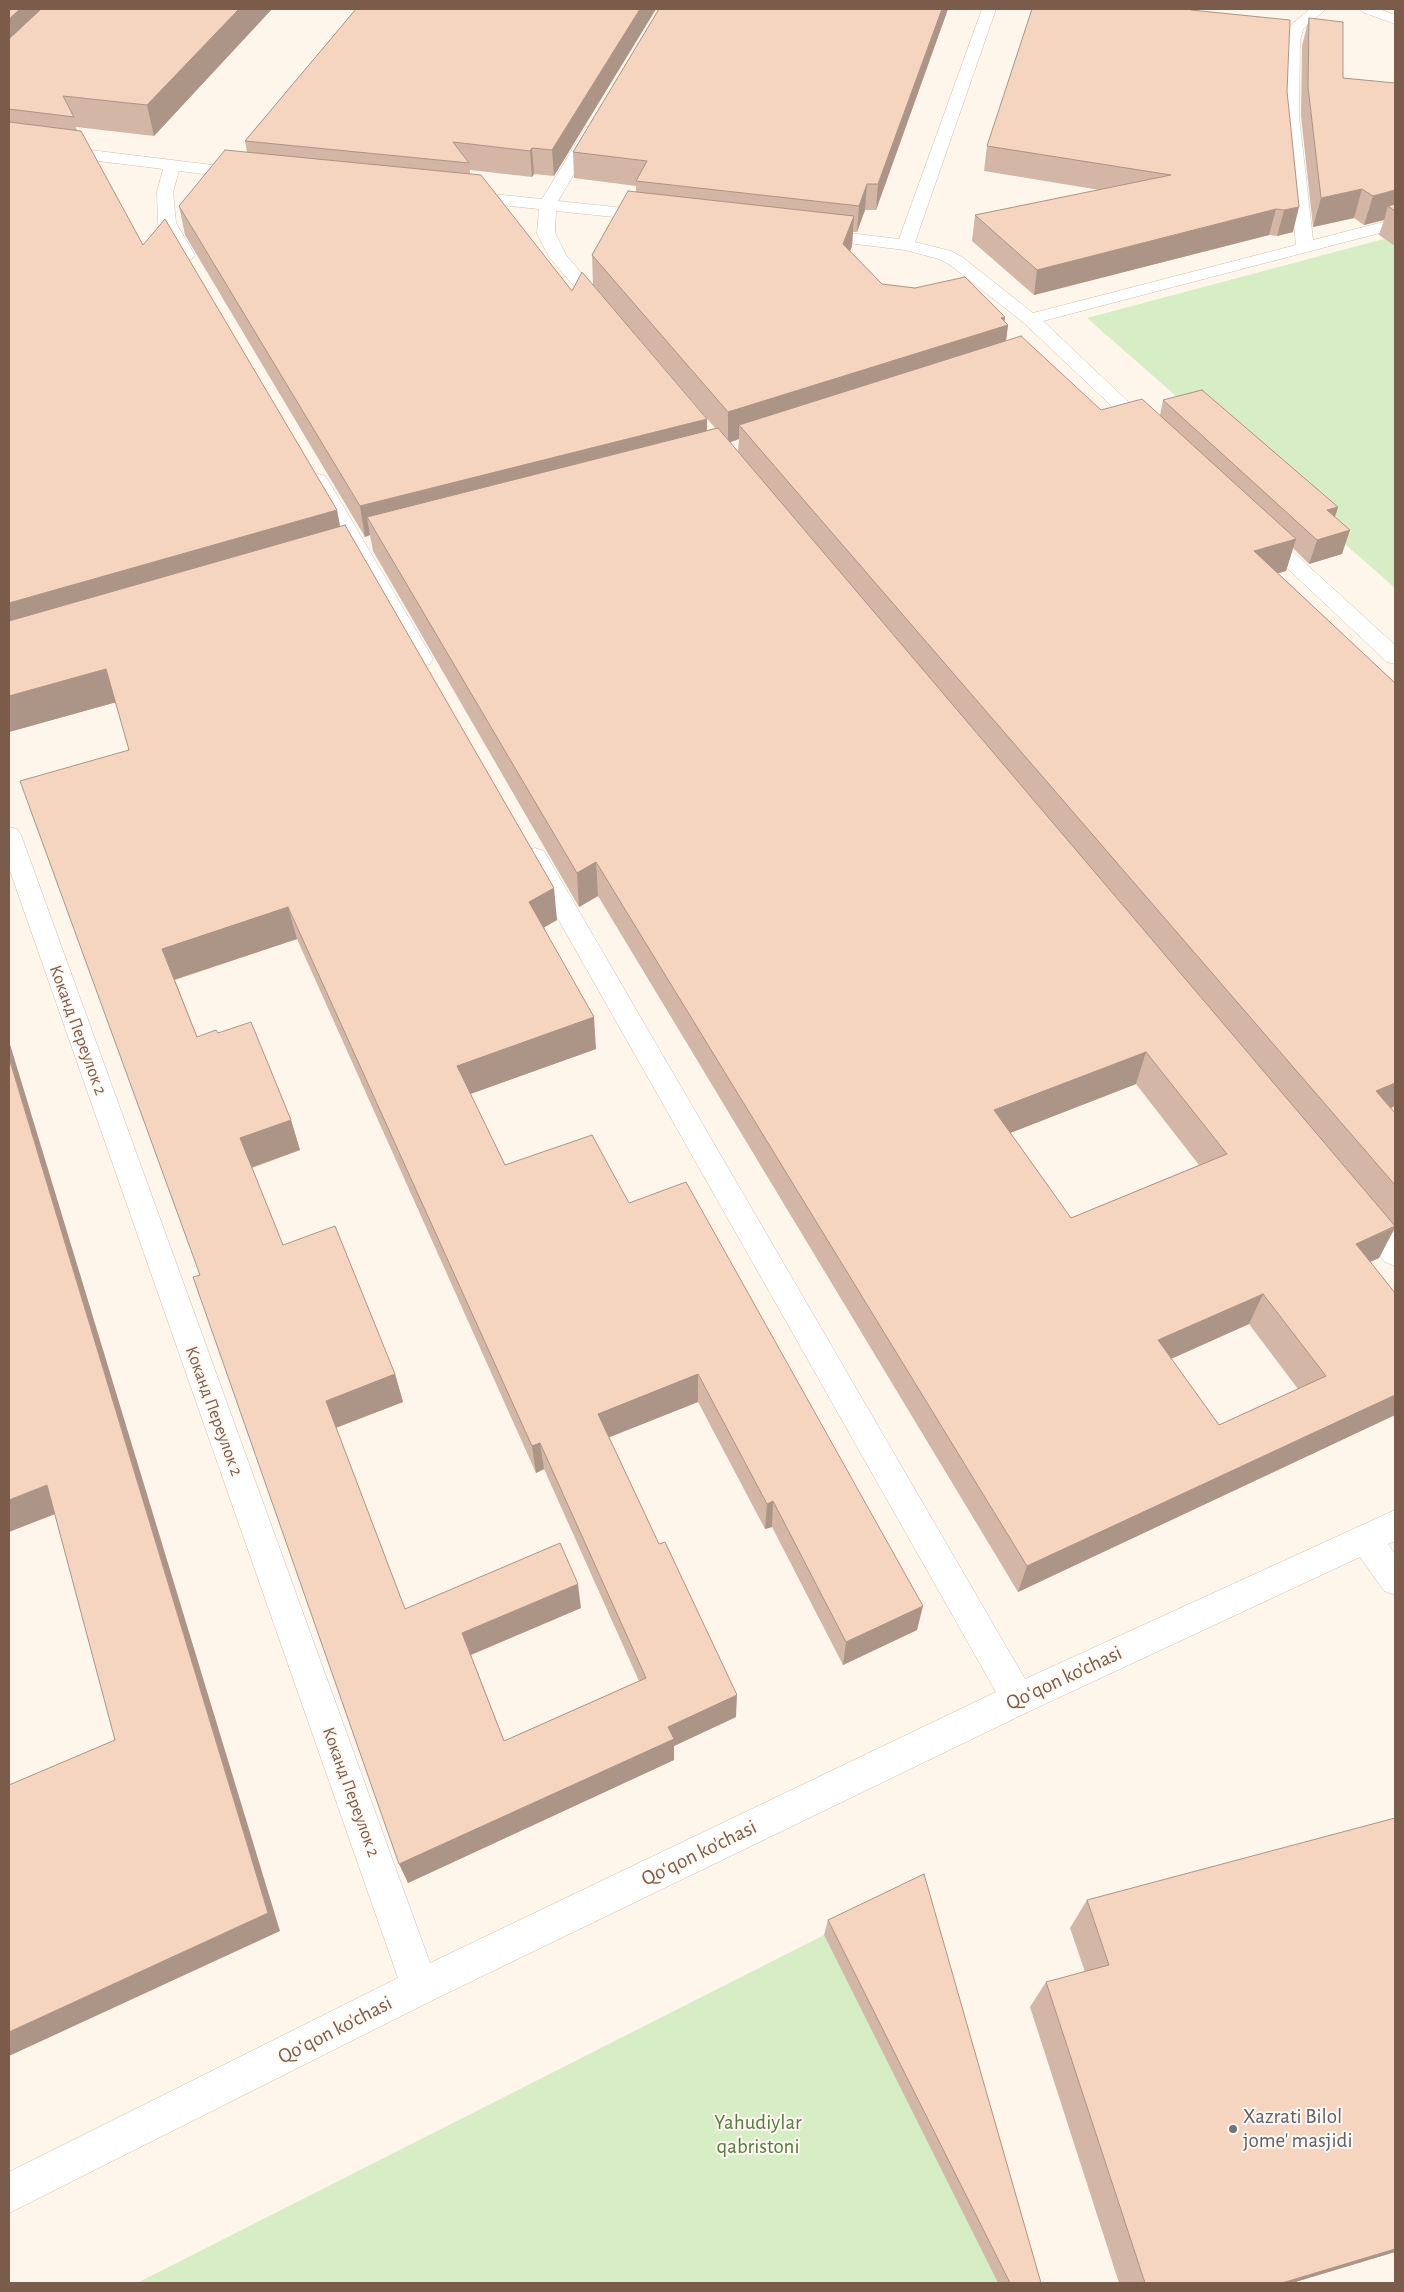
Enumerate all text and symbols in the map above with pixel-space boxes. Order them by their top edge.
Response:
street label: Коканд Πереулок 2 [44,962,112,1098]
street label: Коканд Πереулок 2 [180,1343,248,1479]
street label: Qoʻqon ko'chasi [1002,1640,1126,1716]
street label: Коканд Πереулок 2 [317,1724,385,1860]
street label: Qoʻqon ko'chasi [637,1814,761,1892]
street label: Qoʻqon ko'chasi [274,1990,396,2070]
place label: Xazrati Bilol jome' masjidi [1243,2104,1352,2154]
park label: Yahudiylar qabristoni [714,2110,802,2160]
marker: Xazrati Bilol jome' masjidi [1227,2123,1239,2135]

